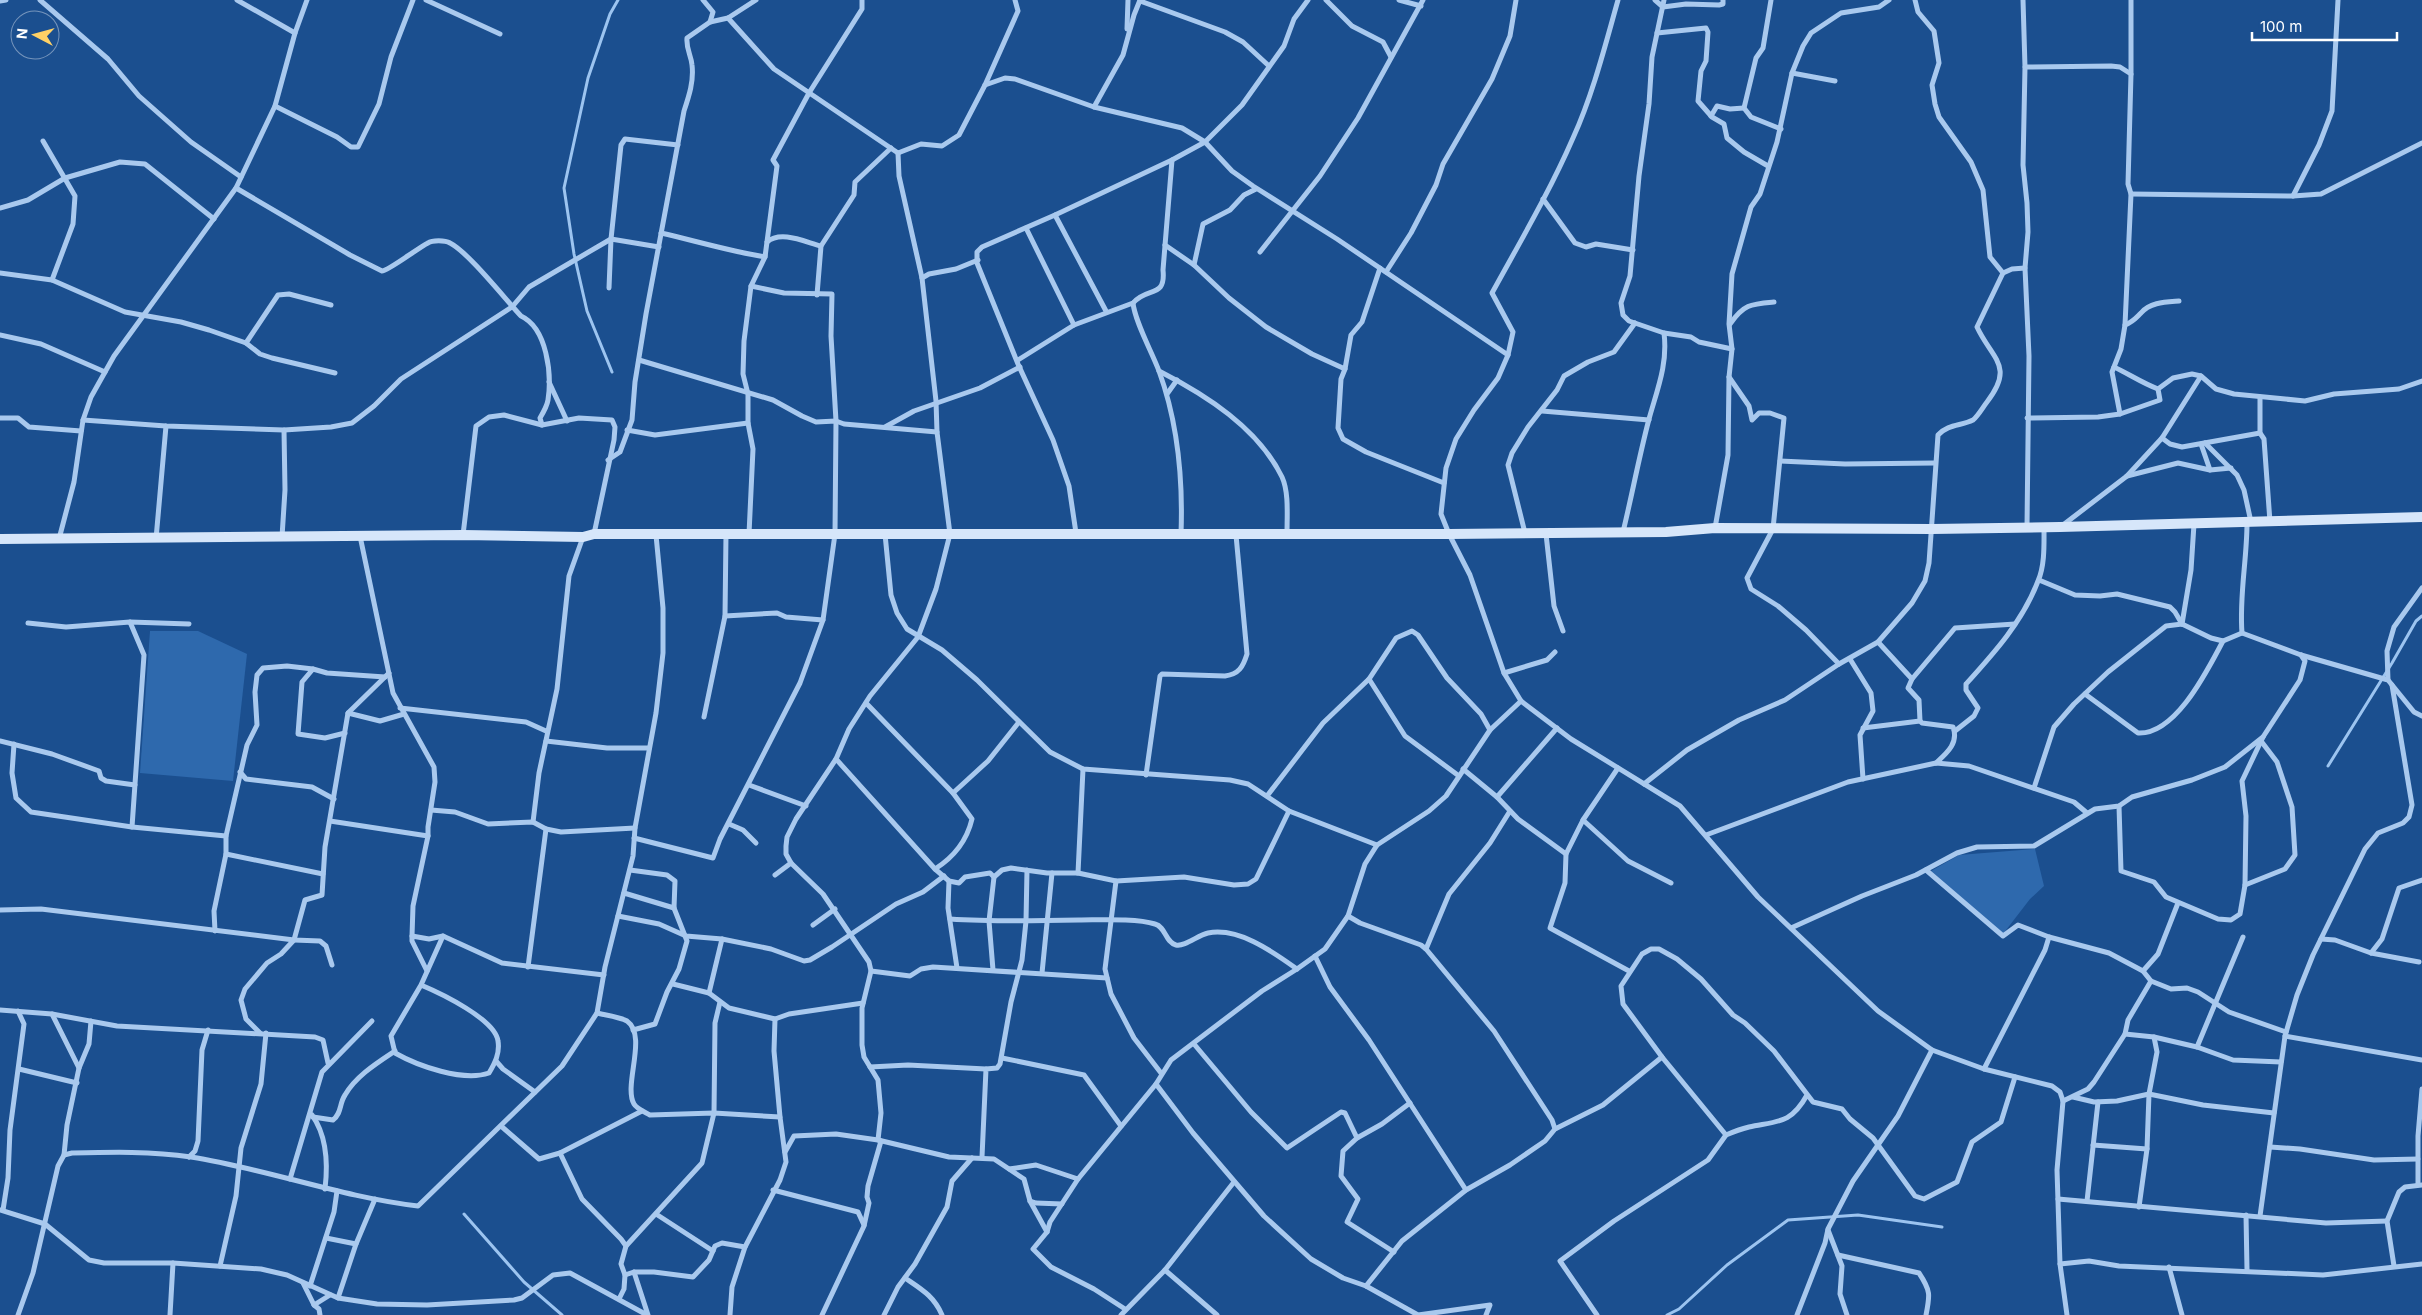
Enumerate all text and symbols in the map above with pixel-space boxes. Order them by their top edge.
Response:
north arrow [10,10,60,60]
scale bar [2252,10,2397,42]
text: 100 m [2260,17,2302,36]
text: N [13,27,31,40]

